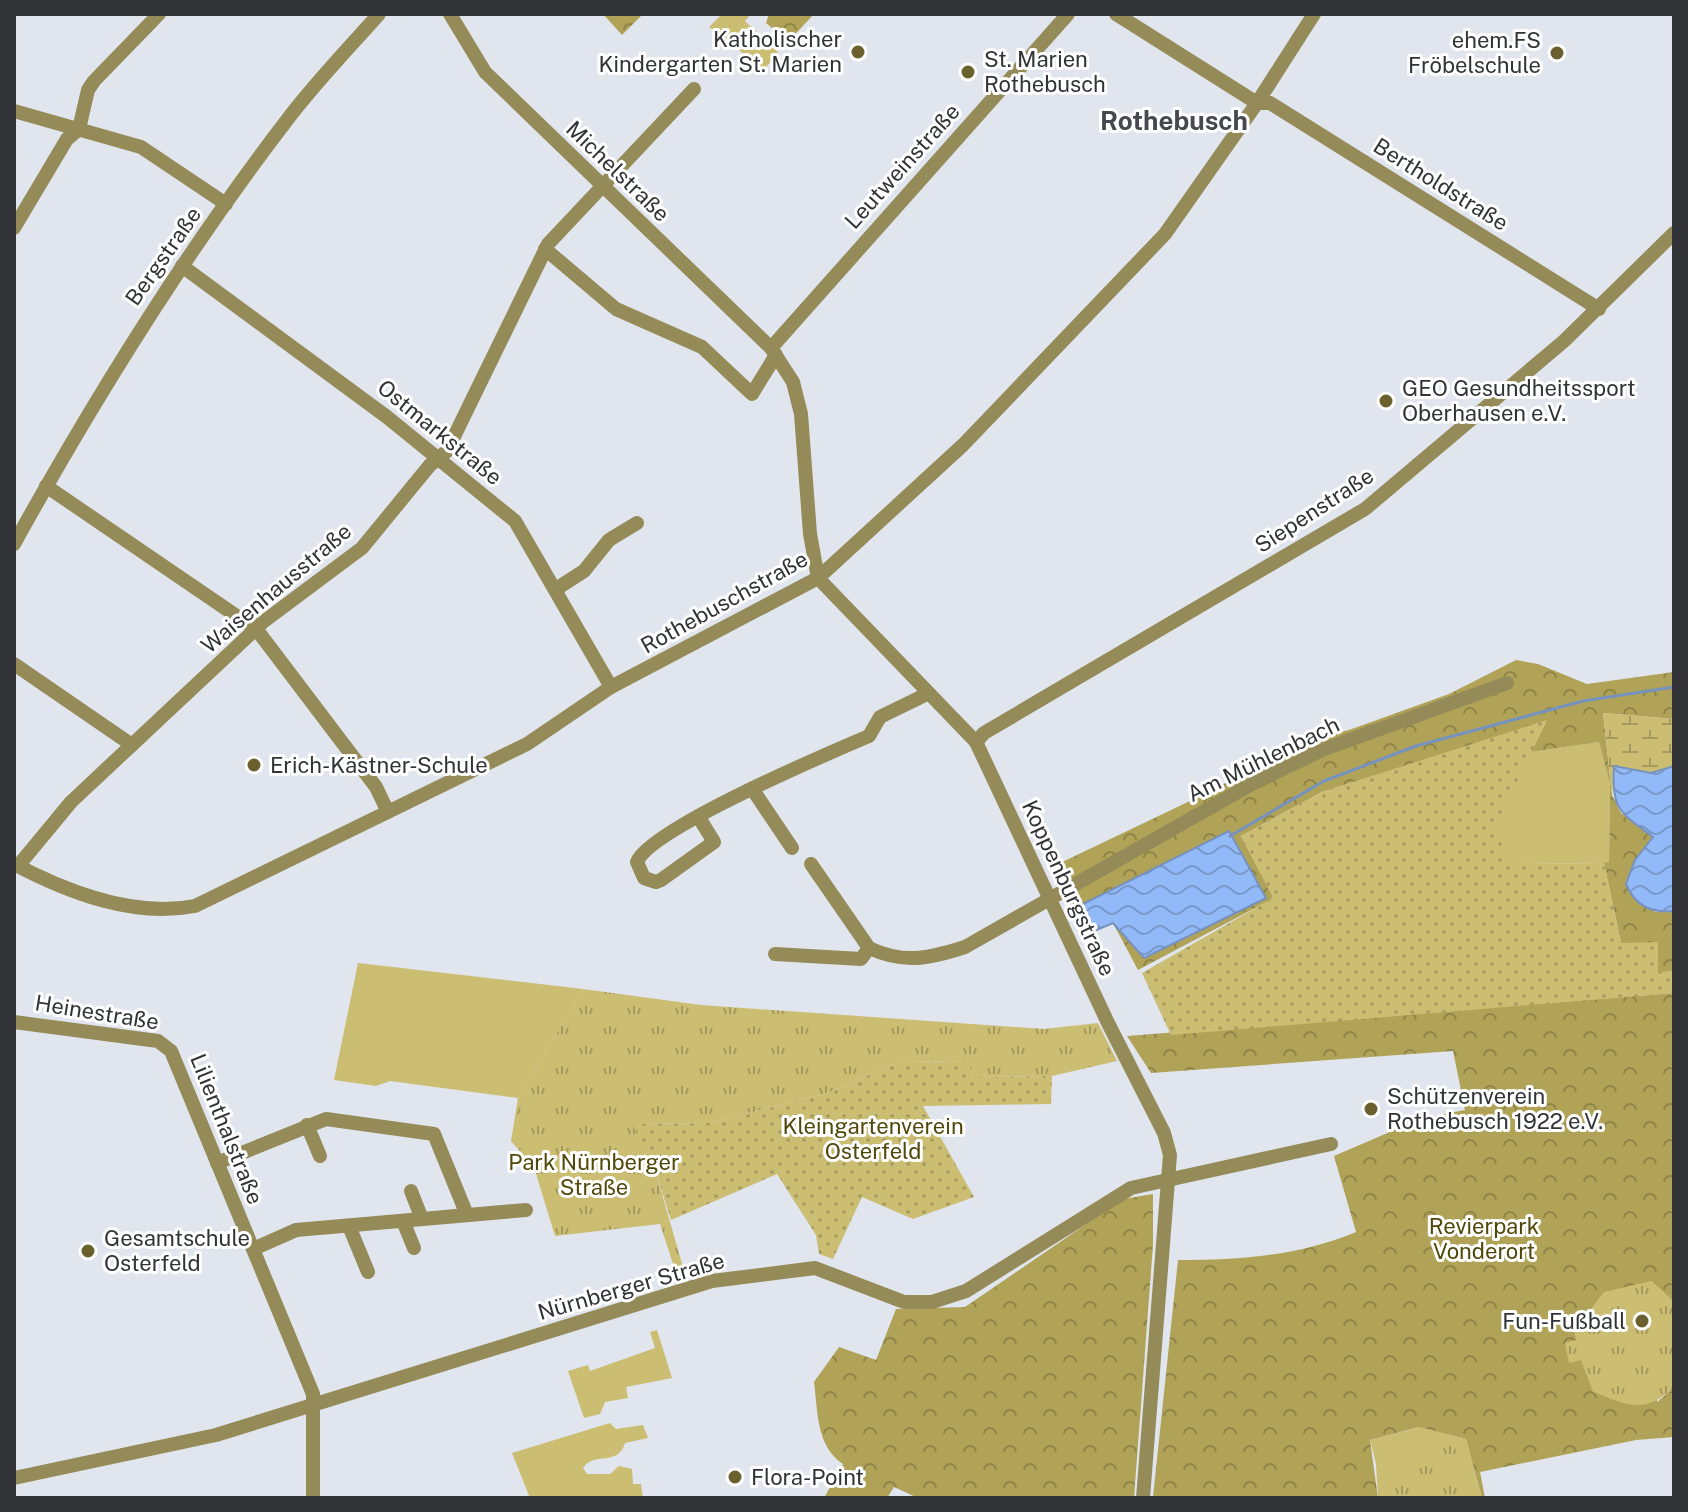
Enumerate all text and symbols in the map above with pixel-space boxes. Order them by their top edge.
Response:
place label: Katholischer Kindergarten St. Marien [599,26,842,77]
place label: ehem.FS Fröbelschule [1408,27,1541,78]
marker: Katholischer Kindergarten St. Marien [849,43,867,61]
marker: ehem.FS Fröbelschule [1548,44,1566,62]
place label: St. Marien Rothebusch [984,46,1106,97]
marker: St. Marien Rothebusch [959,63,977,81]
street label: Leutweinstraße [839,98,965,234]
district label: Rothebusch [1100,105,1248,136]
street label: Michelstraße [561,115,675,227]
street label: Bertholdstraße [1369,132,1513,236]
street label: Bergstraße [120,202,206,310]
street label: Ostmarkstraße [373,374,507,490]
place label: GEO Gesundheitssport Oberhausen e.V. [1402,375,1635,426]
marker: GEO Gesundheitssport Oberhausen e.V. [1377,392,1395,410]
street label: Siepenstraße [1250,462,1378,558]
street label: Waisenhausstraße [196,518,356,658]
street label: Rothebuschstraße [636,545,812,659]
street label: Am Mühlenbach [1183,711,1343,807]
place label: Erich-Kästner-Schule [270,752,488,778]
marker: Erich-Kästner-Schule [245,756,263,774]
street label: Koppenburgstraße [1017,796,1121,980]
street label: Heinestraße [33,989,161,1035]
street label: Lilienthalstraße [185,1050,269,1208]
place label: Schützenverein Rothebusch 1922 e.V. [1387,1083,1603,1134]
marker: Schützenverein Rothebusch 1922 e.V. [1362,1100,1380,1118]
park label: Kleingartenverein Osterfeld [782,1113,964,1164]
park label: Park Nürnberger Straße [508,1149,680,1200]
park label: Revierpark Vonderort [1429,1213,1539,1264]
place label: Gesamtschule Osterfeld [104,1225,250,1276]
marker: Gesamtschule Osterfeld [79,1242,97,1260]
street label: Nürnberger Straße [535,1247,727,1325]
place label: Fun-Fußball [1502,1308,1626,1334]
marker: Fun-Fußball [1633,1312,1651,1330]
place label: Flora-Point [751,1464,864,1490]
marker: Flora-Point [726,1468,744,1486]

